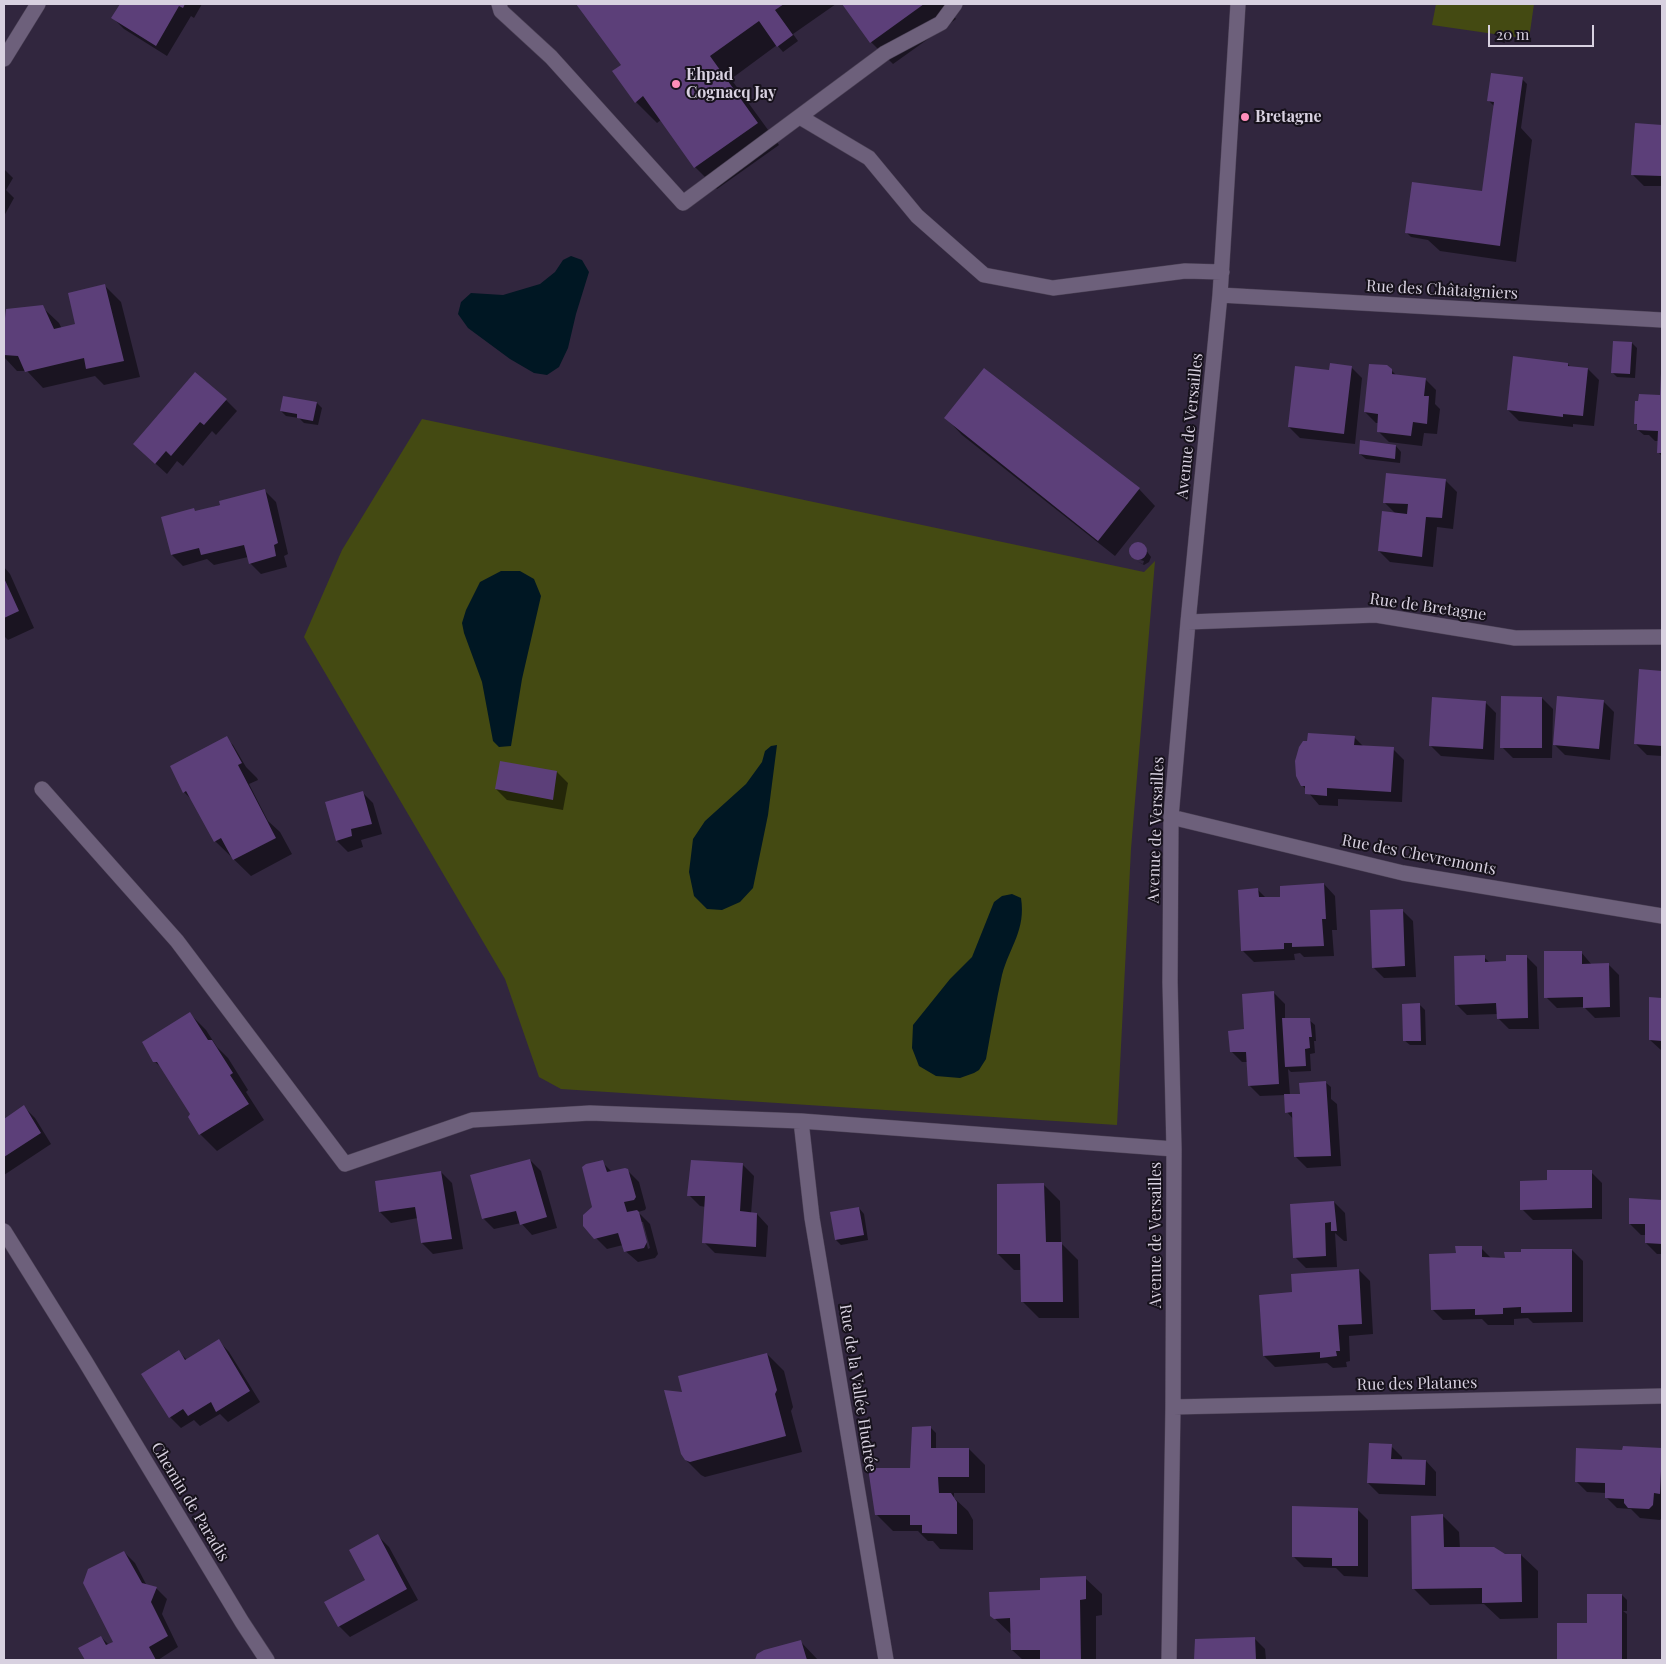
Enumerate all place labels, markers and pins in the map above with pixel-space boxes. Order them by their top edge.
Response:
place label: Ehpad Cognacq Jay [686,65,776,103]
marker: Ehpad Cognacq Jay [670,78,682,90]
place label: Bretagne [1255,107,1322,127]
marker: Bretagne [1239,111,1251,123]

